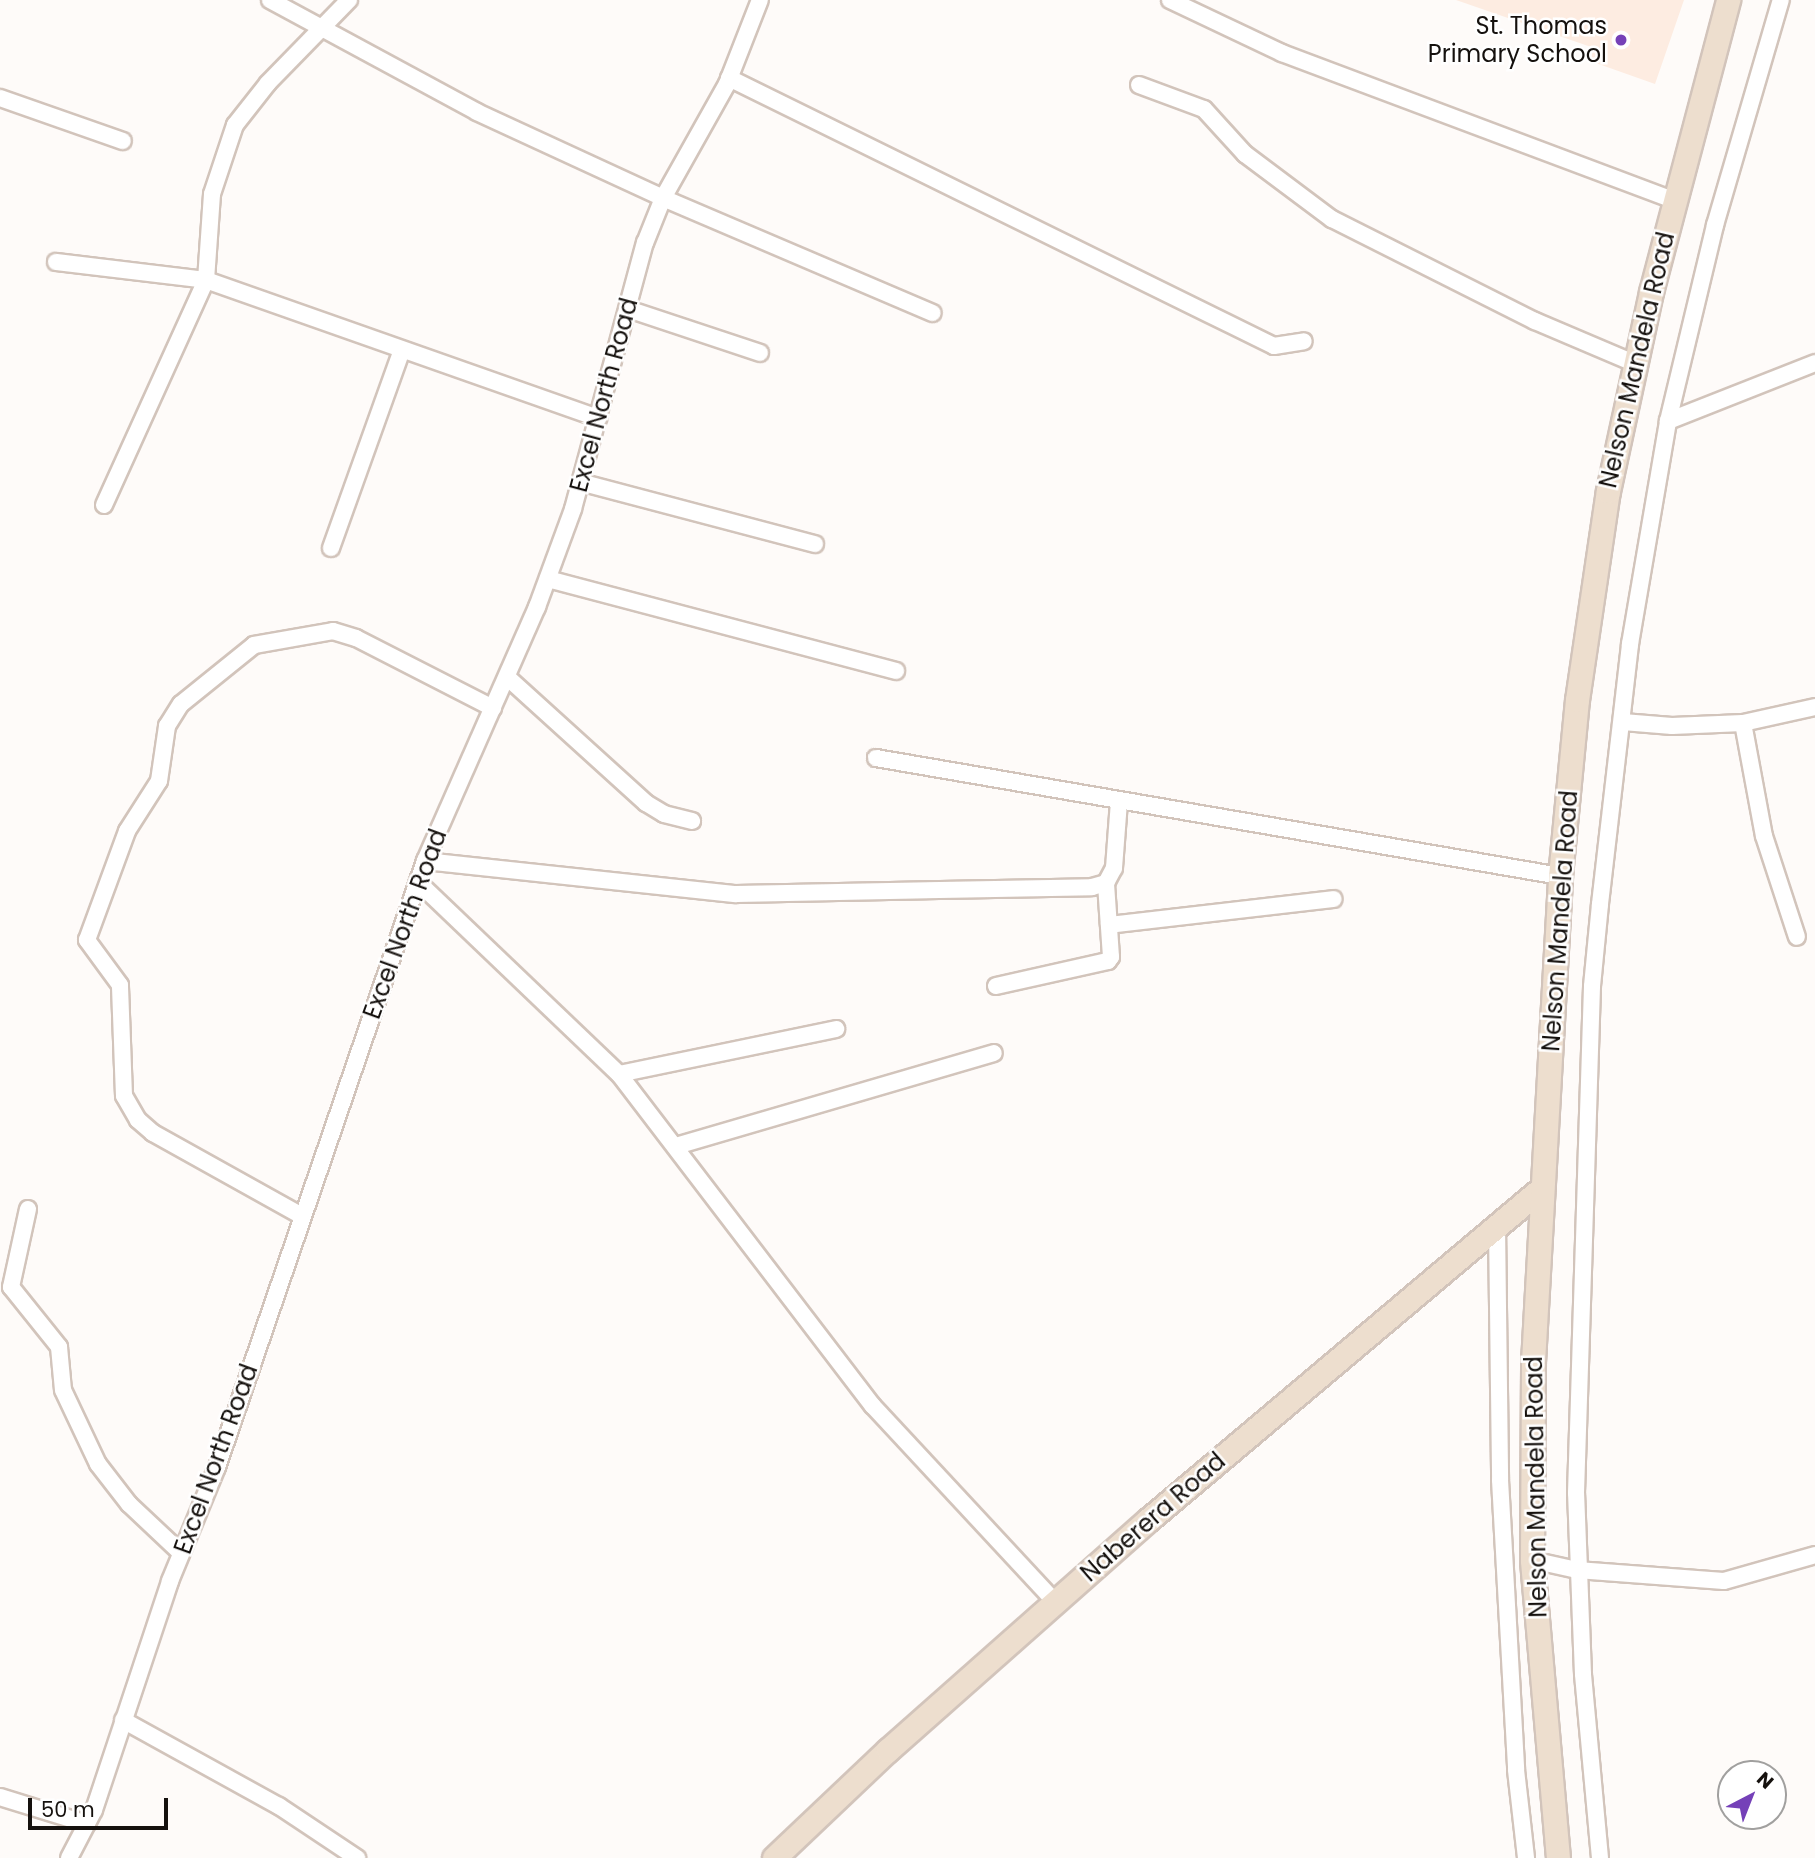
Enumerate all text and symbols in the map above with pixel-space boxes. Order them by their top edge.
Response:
place label: St. Thomas Primary School [1428,12,1607,68]
marker: St. Thomas Primary School [1613,32,1629,48]
street label: Nelson Mandela Road [1594,229,1680,491]
street label: Excel North Road [564,295,644,495]
street label: Nelson Mandela Road [1537,790,1583,1052]
street label: Excel North Road [357,825,453,1023]
street label: Nelson Mandela Road [1519,1356,1553,1618]
street label: Excel North Road [168,1360,264,1558]
street label: Naberera Road [1075,1446,1231,1588]
north arrow [1717,1760,1787,1830]
text: N [1751,1766,1779,1795]
scale bar [32,1784,172,1828]
text: 50 m [41,1795,95,1824]

